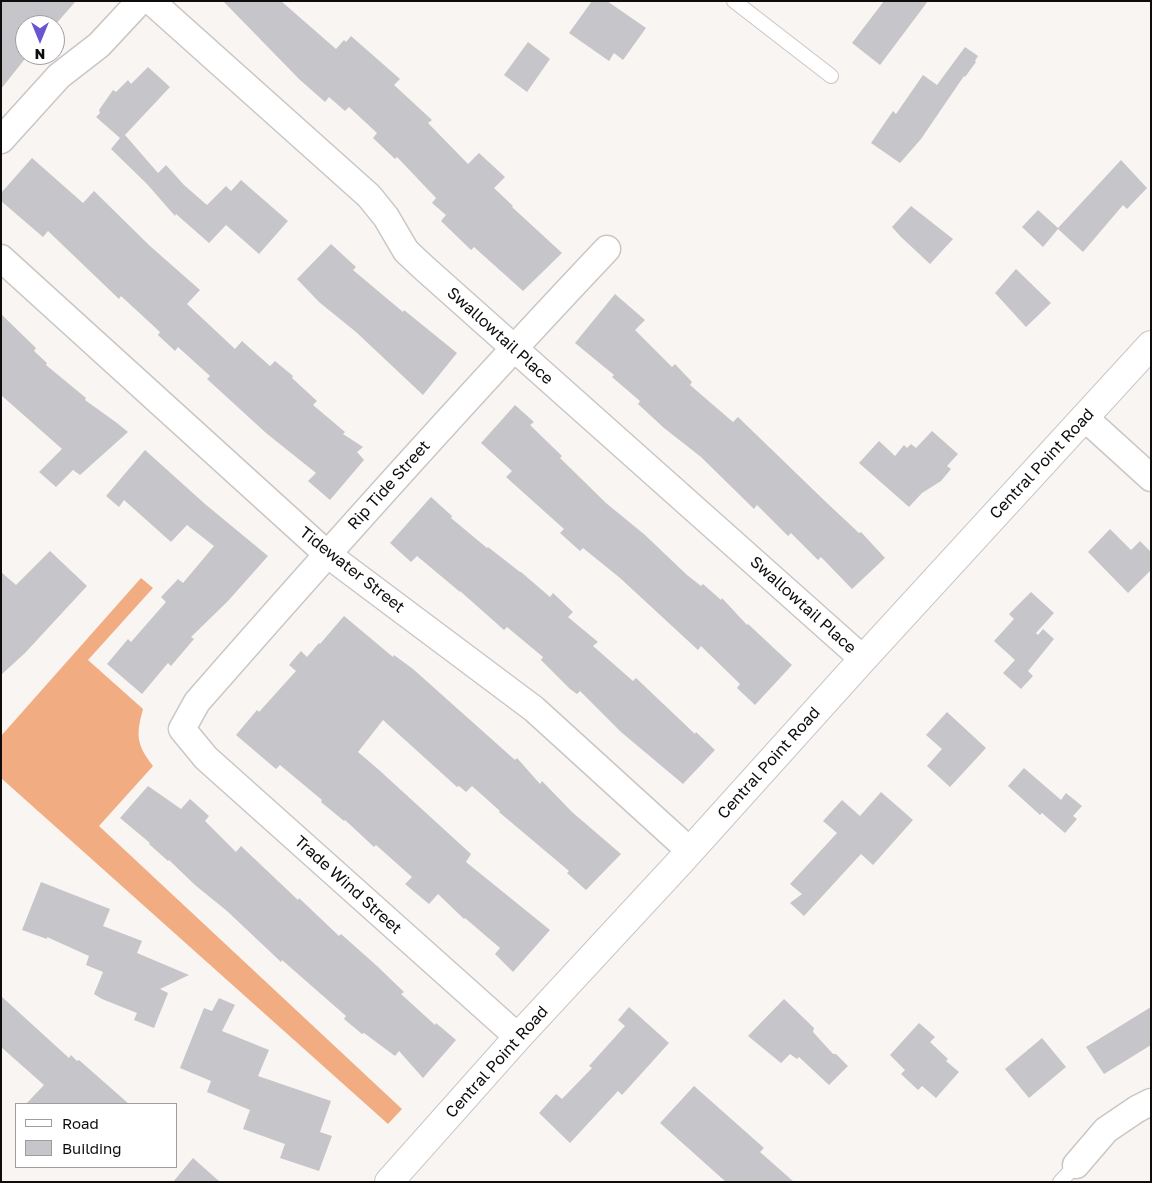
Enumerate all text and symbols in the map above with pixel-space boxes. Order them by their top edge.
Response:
north arrow [15,15,65,65]
text: N [35,46,45,63]
street label: Swallowtail Place [443,283,557,389]
street label: Central Point Road [986,405,1098,523]
street label: Rip Tide Street [344,436,434,534]
street label: Tidewater Street [296,523,408,617]
street label: Swallowtail Place [746,552,860,658]
street label: Central Point Road [714,703,824,823]
street label: Trade Wind Street [291,832,405,938]
street label: Central Point Road [442,1002,552,1122]
legend [15,1103,178,1168]
text: Road [62,1114,99,1132]
text: Building [62,1139,122,1157]

